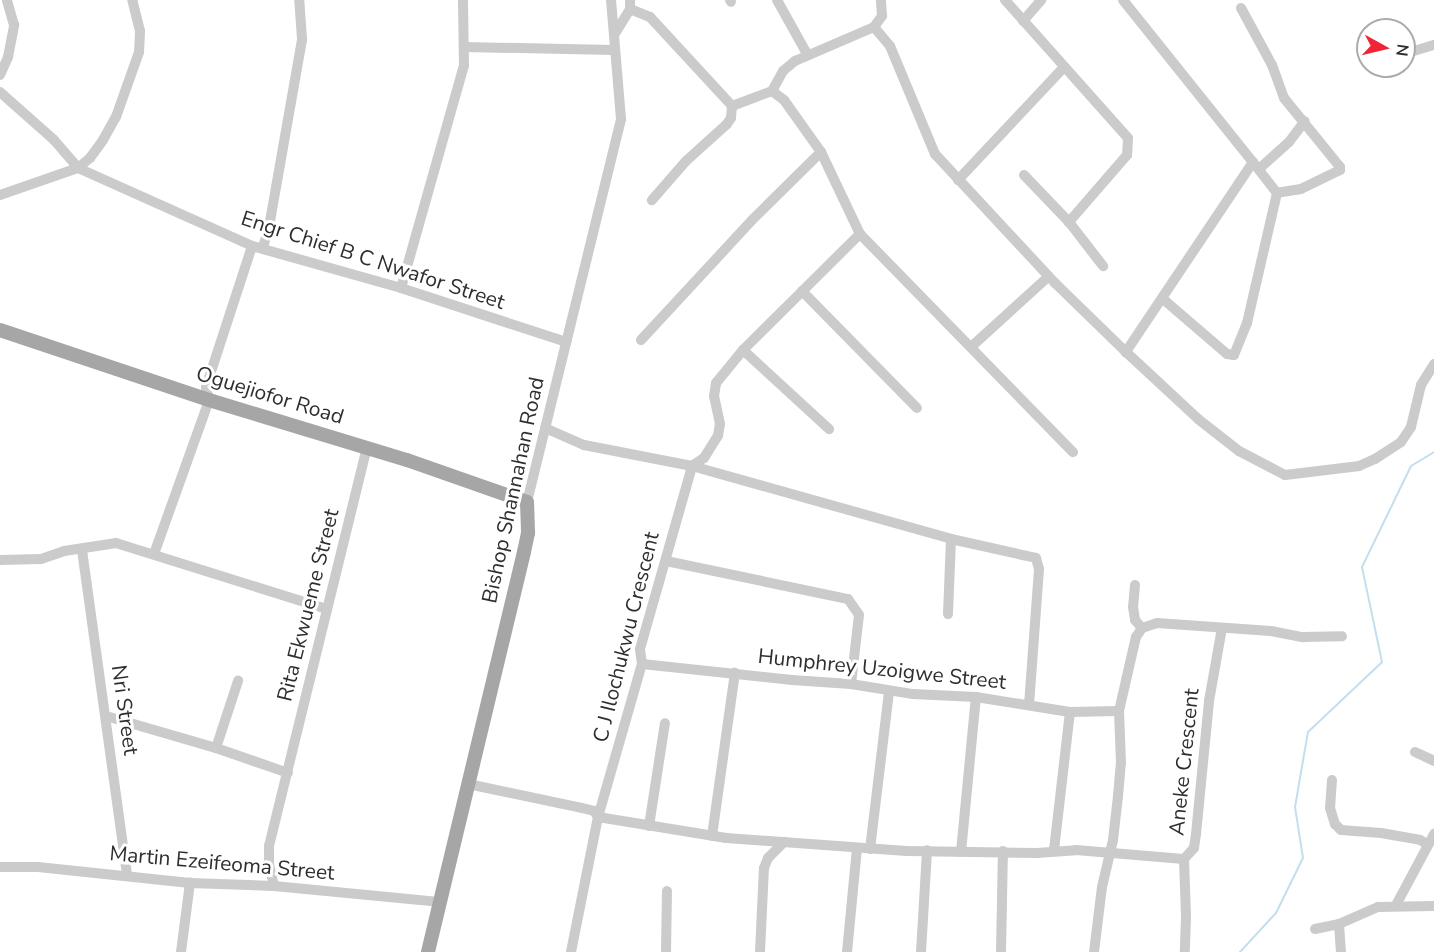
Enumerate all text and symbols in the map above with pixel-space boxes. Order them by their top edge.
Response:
north arrow [1356,18,1416,78]
text: N [1390,43,1414,58]
street label: Engr Chief B C Nwafor Street [238,205,508,315]
street label: Oguejiofor Road [193,361,347,429]
street label: Bishop Shannahan Road [477,375,549,605]
street label: Rita Ekwueme Street [272,506,344,704]
street label: C J Ilochukwu Crescent [588,529,664,745]
street label: Humphrey Uzoigwe Street [757,643,1007,695]
street label: Nri Street [106,663,144,757]
street label: Aneke Crescent [1164,687,1204,837]
street label: Martin Ezeifeoma Street [108,841,336,885]

